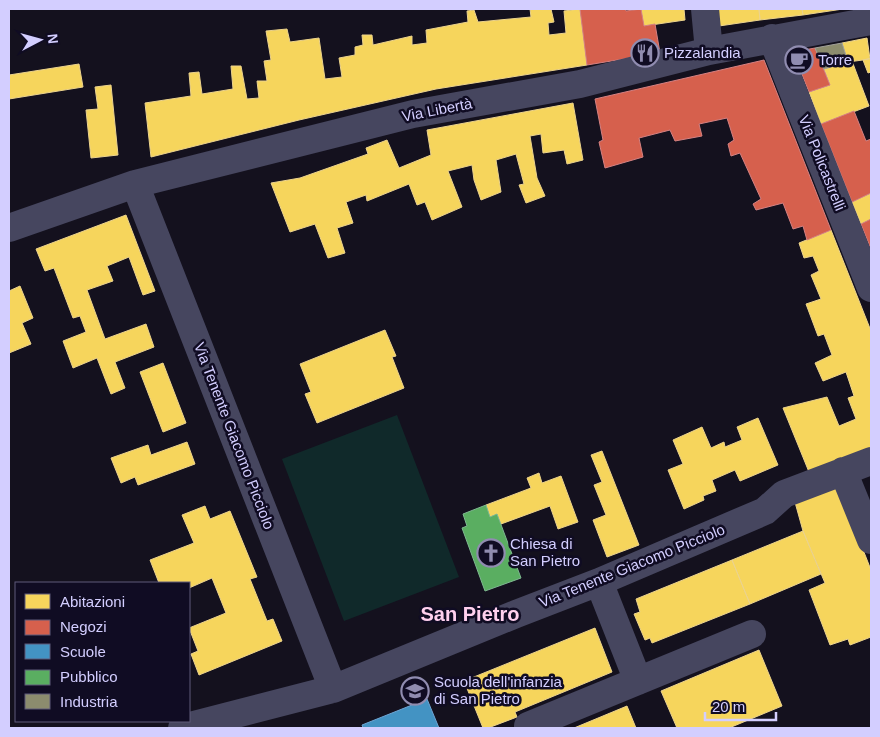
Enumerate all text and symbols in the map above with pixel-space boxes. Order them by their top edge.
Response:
north arrow [15,15,65,65]
text: N [44,33,61,45]
restaurant icon: Pizzalandia [630,38,660,68]
place label: Pizzalandia [664,44,741,61]
cafe icon: Torre [784,45,814,75]
place label: Torre [818,51,852,68]
street label: Via Libertà [400,94,474,125]
street label: Via Policastrelli [796,113,849,213]
street label: Via Tenente Giacomo Picciolo [191,340,278,532]
street label: Via Tenente Giacomo Picciolo [536,520,727,611]
place label: Chiesa di San Pietro [510,535,580,569]
church icon: Chiesa di San Pietro [476,538,506,568]
legend [15,582,190,722]
text: Abitazioni [60,593,125,610]
district label: San Pietro [421,603,519,625]
text: Negozi [60,618,107,635]
text: Scuole [60,643,106,660]
text: Pubblico [60,668,118,685]
place label: Scuola dell'infanzia di San Pietro [434,673,563,707]
school or university icon: Scuola dell'infanzia di San Pietro [400,676,430,706]
scale bar [705,690,776,722]
text: Industria [60,693,118,710]
text: 20 m [712,698,745,715]

